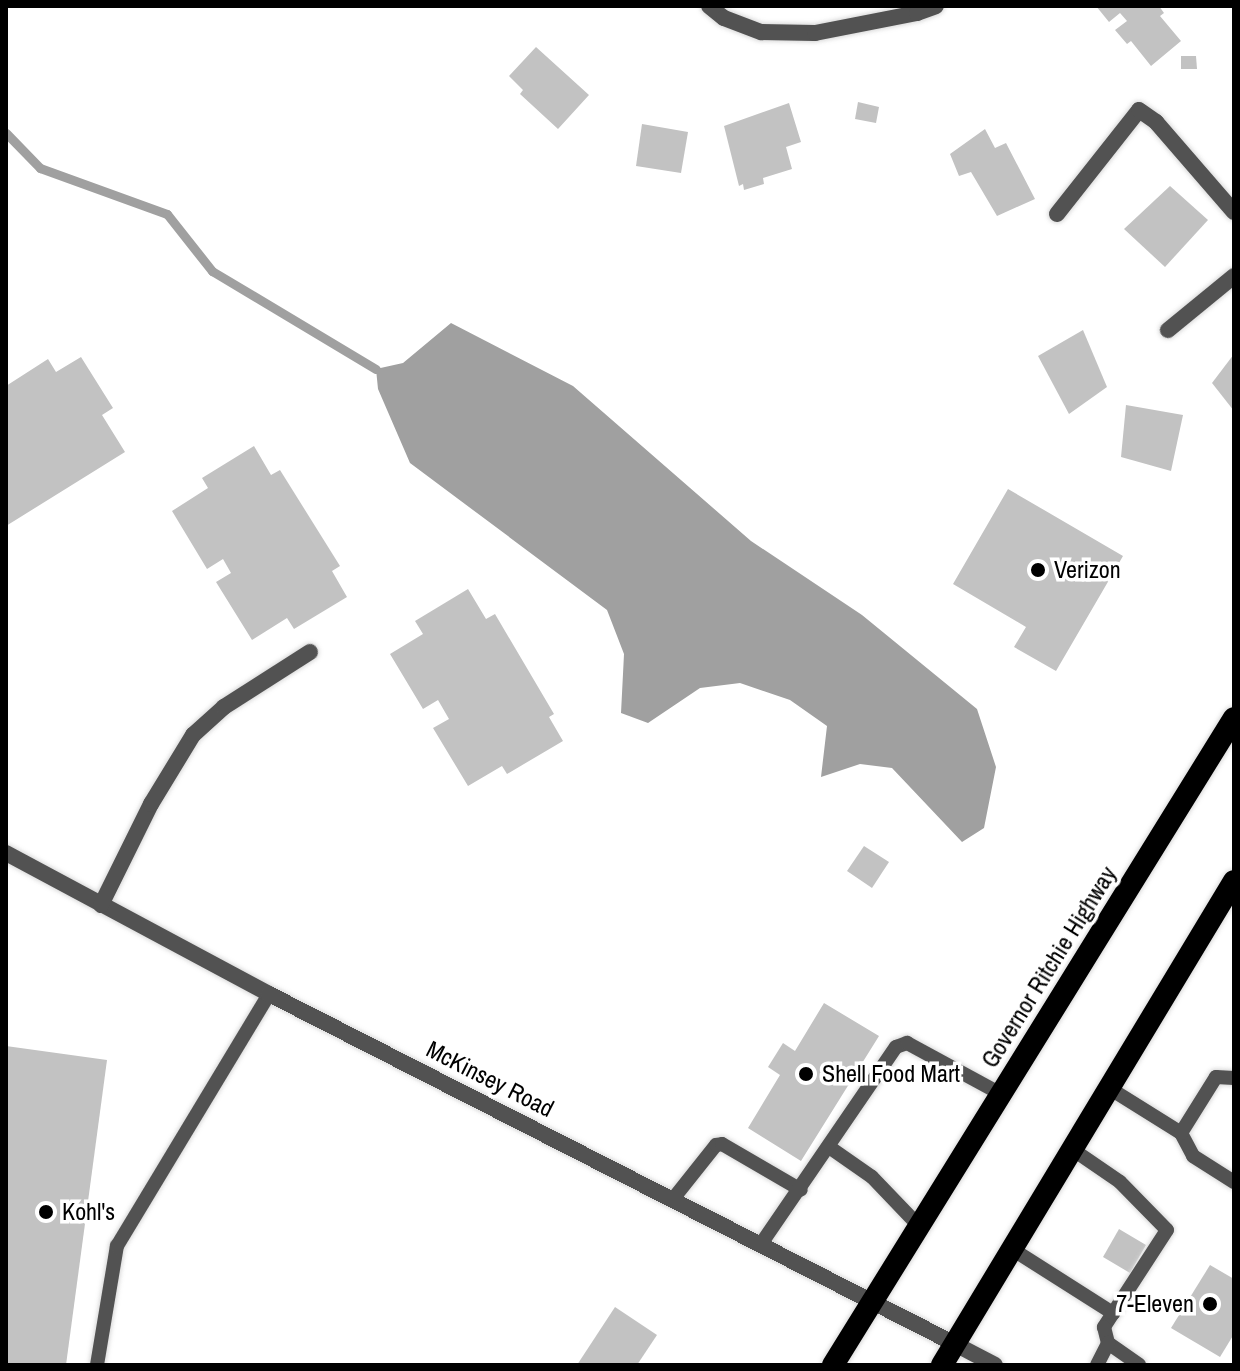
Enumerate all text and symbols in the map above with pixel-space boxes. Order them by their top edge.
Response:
place label: Verizon [1054,556,1121,584]
marker: Verizon [1029,561,1047,579]
street label: Governor Ritchie Highway [975,861,1123,1073]
street label: McKinsey Road [422,1035,558,1123]
place label: Shell Food Mart [822,1060,960,1088]
marker: Shell Food Mart [797,1065,815,1083]
place label: Kohl's [62,1198,115,1226]
marker: Kohl's [37,1203,55,1221]
place label: 7-Eleven [1116,1290,1194,1318]
marker: 7-Eleven [1201,1295,1219,1313]

